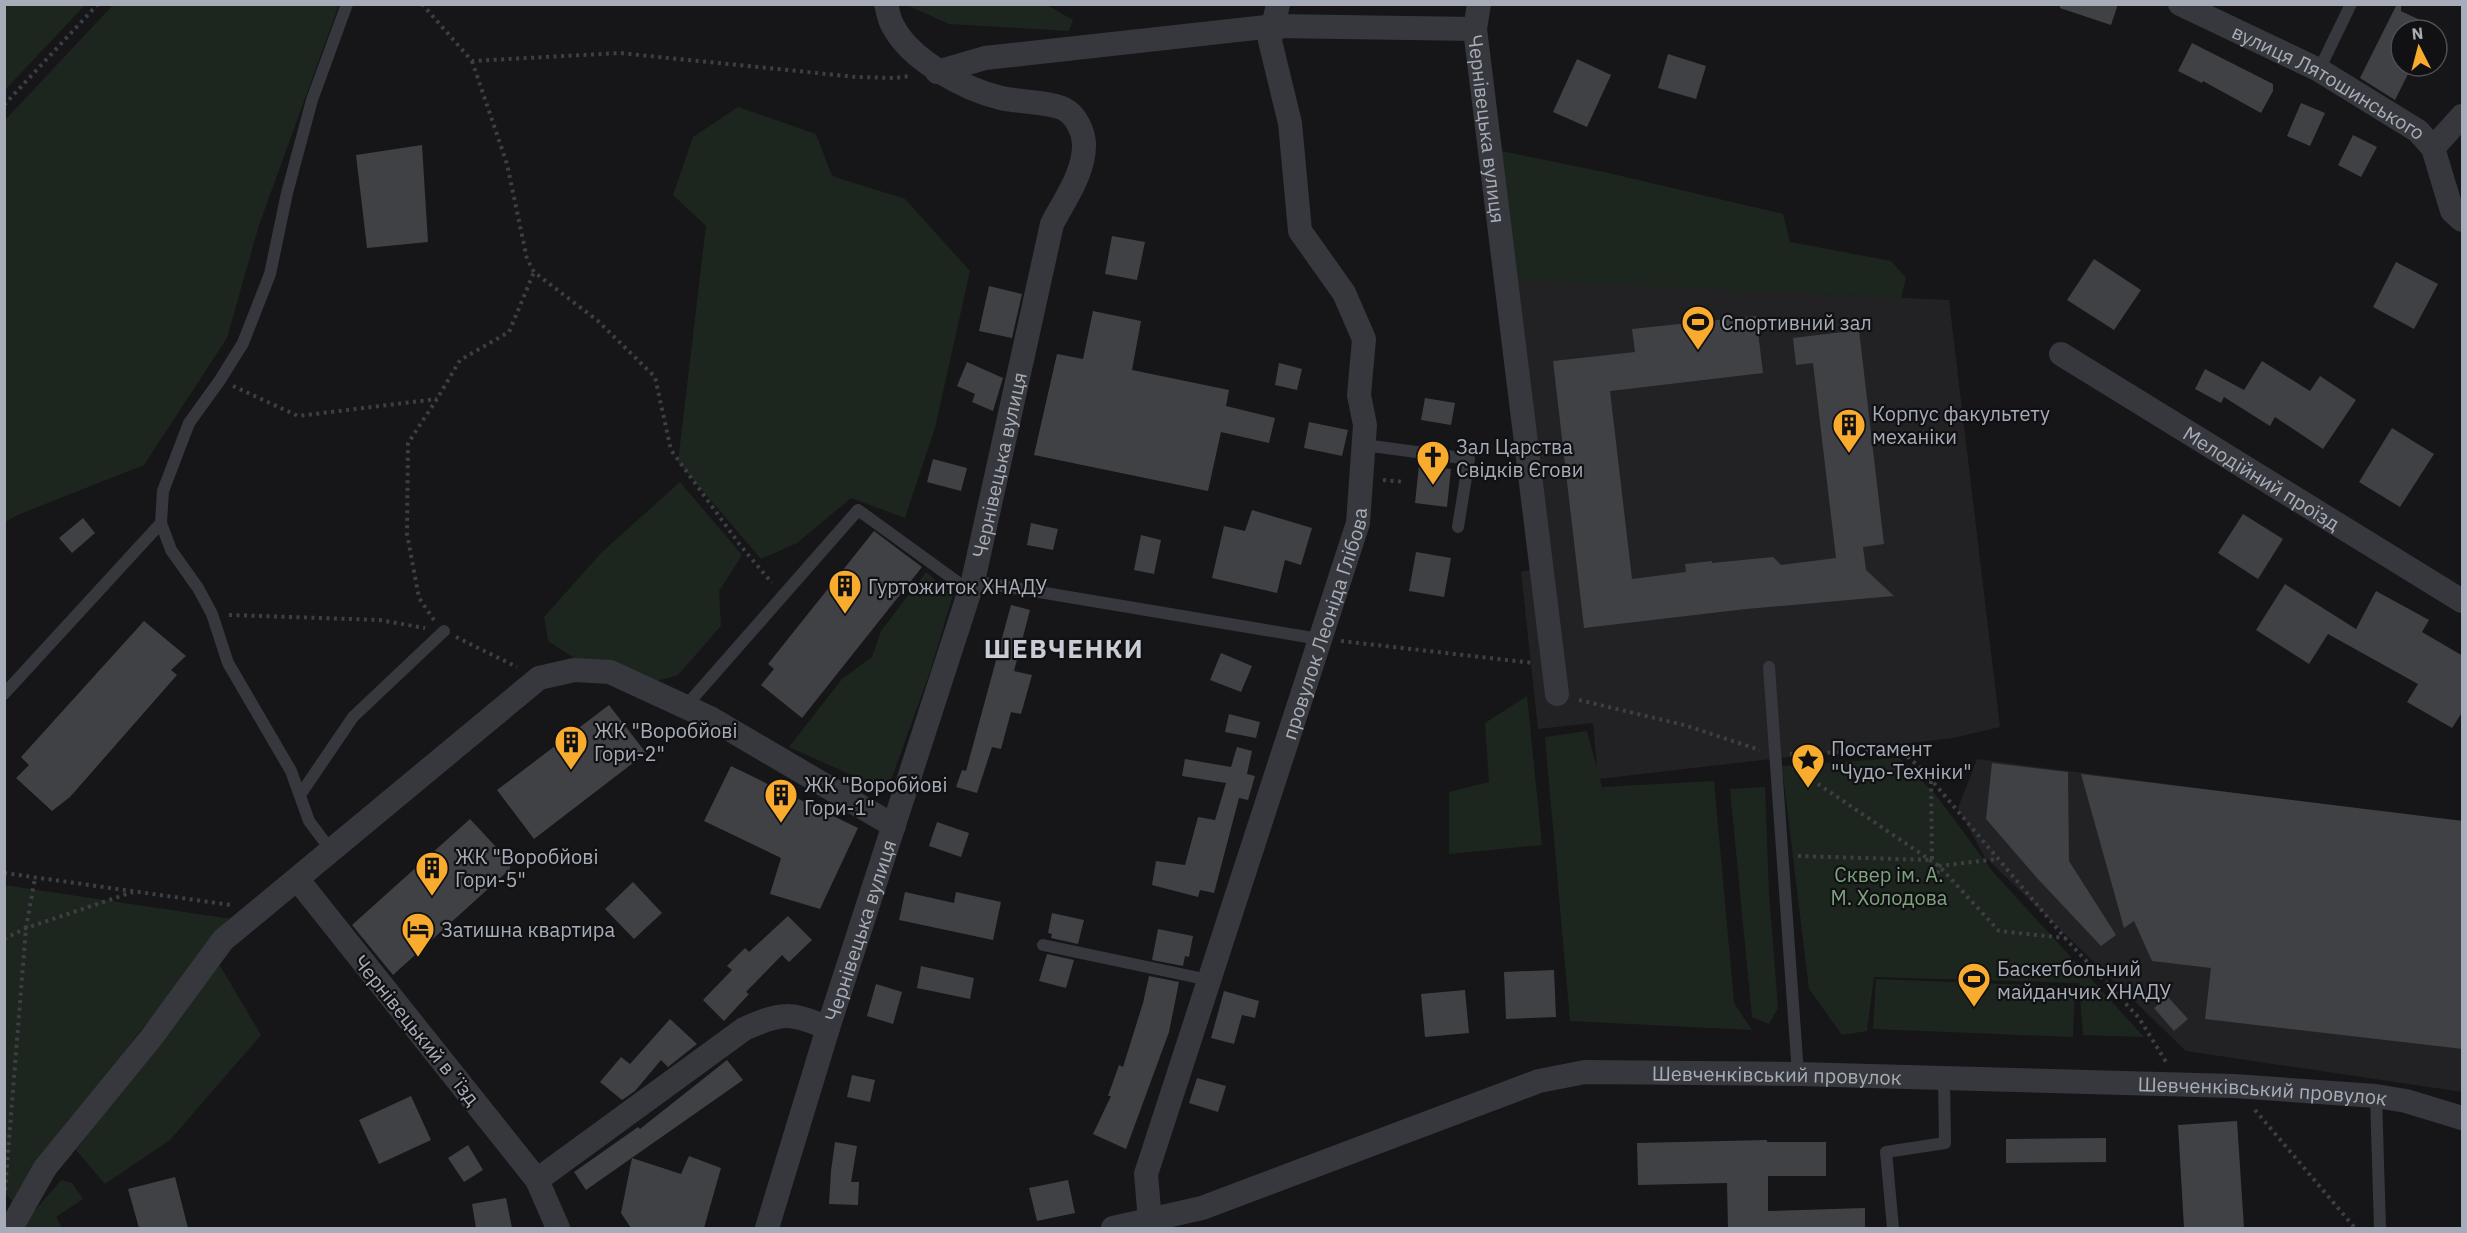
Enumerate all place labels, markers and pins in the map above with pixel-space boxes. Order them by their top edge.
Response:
sports icon: Спортивний зал [1680,304,1716,351]
place label: Спортивний зал [1721,309,1872,336]
place label: Корпус факультету механіки [1872,400,2050,450]
building icon: Корпус факультету механіки [1831,407,1867,454]
place label: Зал Царства Свідків Єгови [1456,433,1583,483]
church icon: Зал Царства Свідків Єгови [1415,439,1451,486]
building icon: Гуртожиток ХНАДУ [827,568,863,615]
place label: Гуртожиток ХНАДУ [868,573,1047,600]
place label: ЖК "Воробйові Гори-2" [594,717,737,767]
building icon: ЖК "Воробйові Гори-2" [553,724,589,771]
place label: Постамент "Чудо-Техніки" [1831,735,1972,785]
place icon: Постамент "Чудо-Техніки" [1790,742,1826,789]
place label: ЖК "Воробйові Гори-1" [804,771,947,821]
building icon: ЖК "Воробйові Гори-1" [763,777,799,824]
place label: ЖК "Воробйові Гори-5" [455,843,598,893]
building icon: ЖК "Воробйові Гори-5" [414,850,450,897]
hotel icon: Затишна квартира [400,911,436,958]
place label: Затишна квартира [441,916,615,943]
place label: Баскетбольний майданчик ХНАДУ [1997,955,2171,1005]
sports icon: Баскетбольний майданчик ХНАДУ [1956,961,1992,1008]

